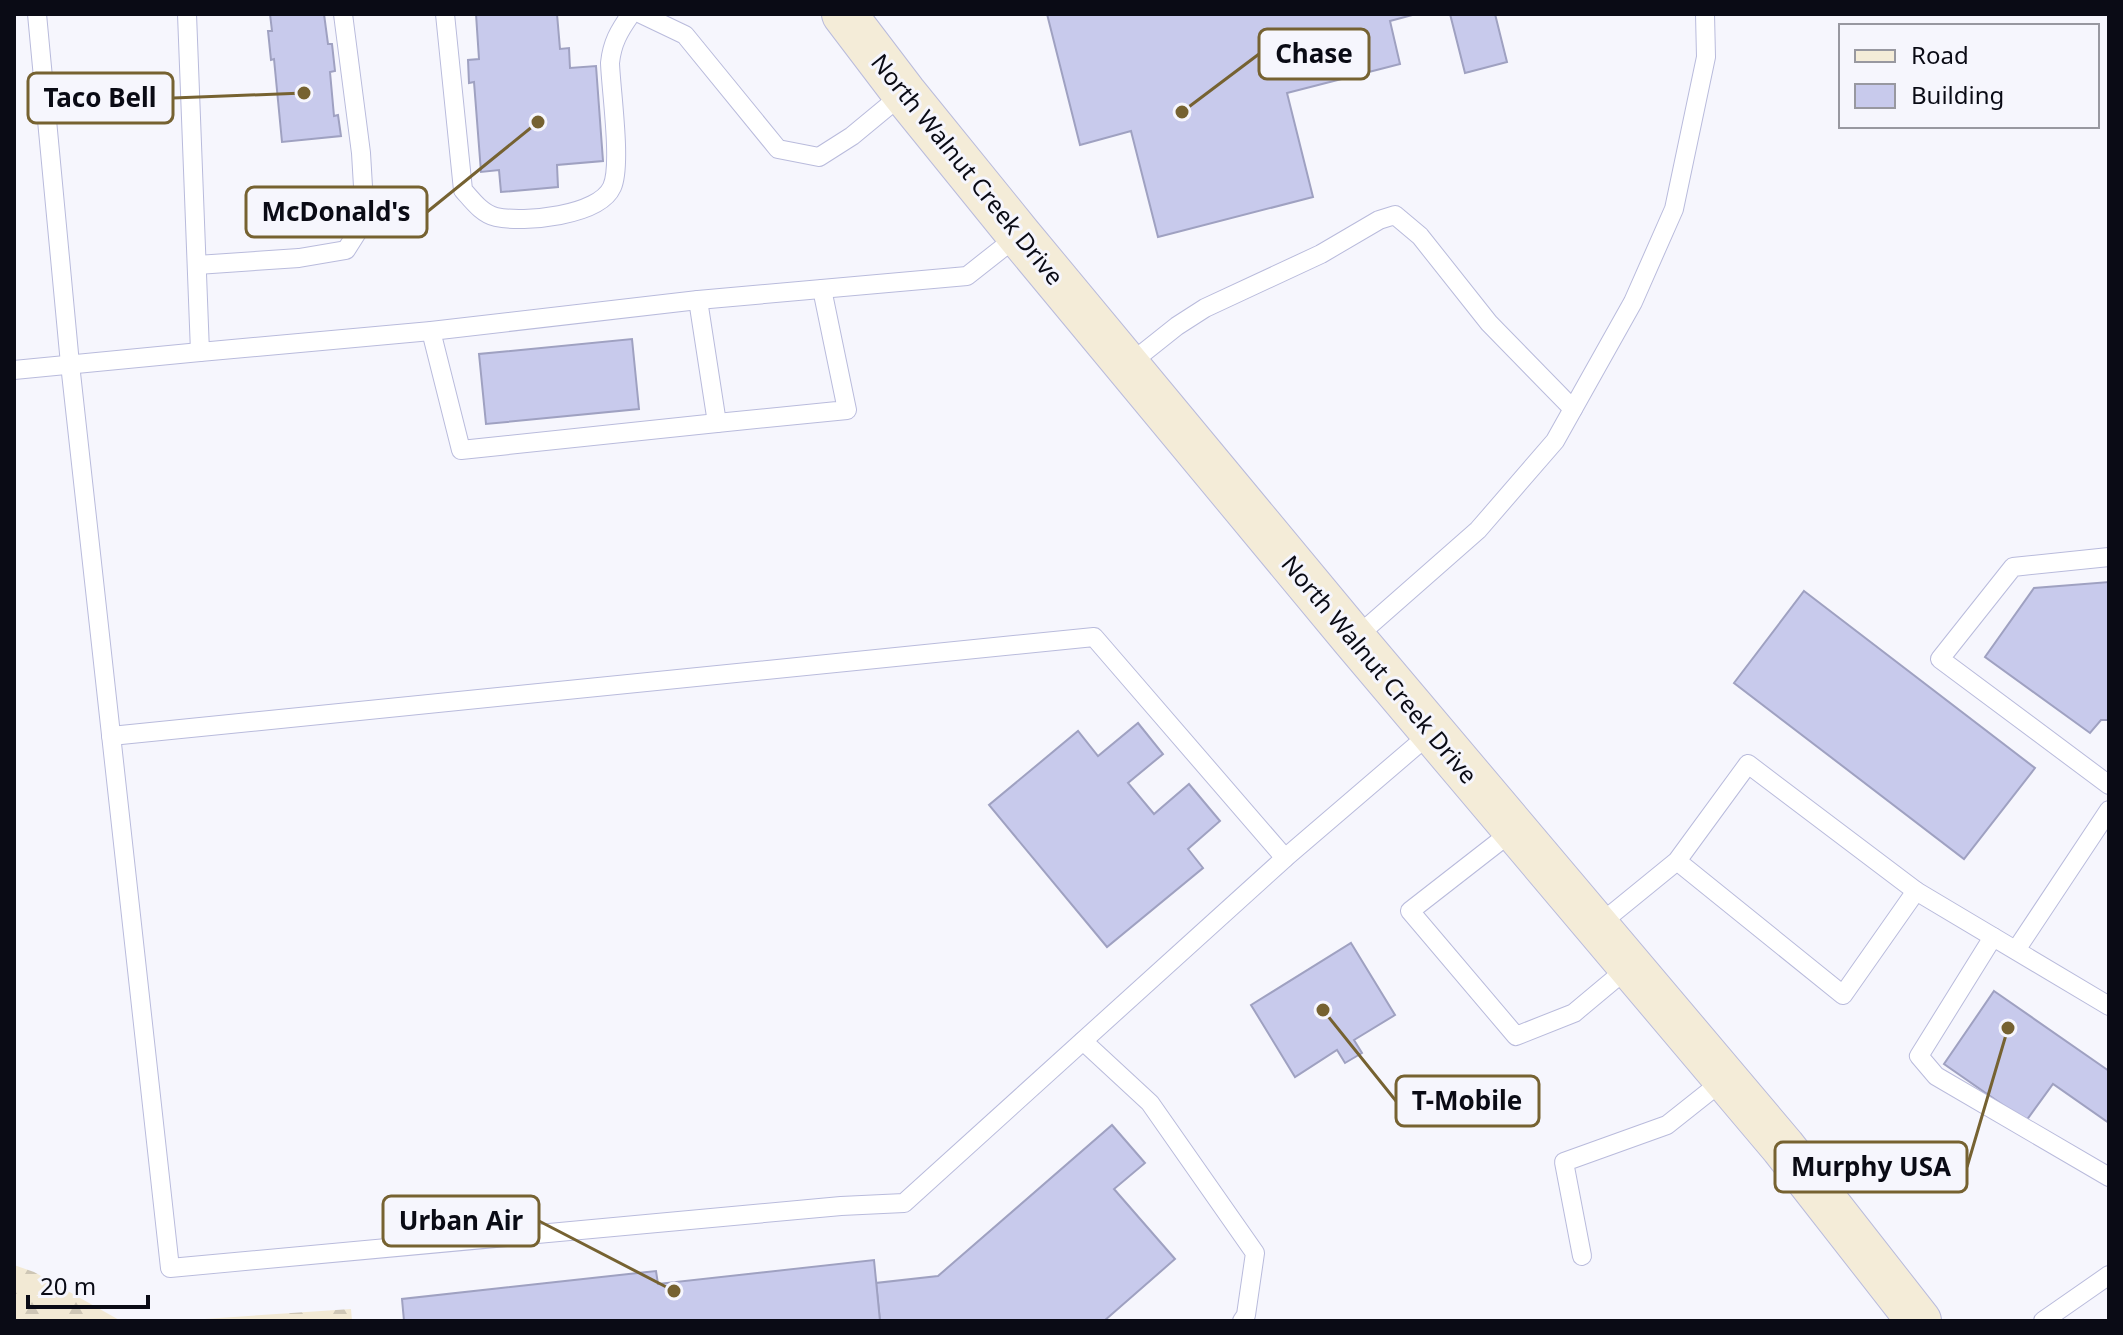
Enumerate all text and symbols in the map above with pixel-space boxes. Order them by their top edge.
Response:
legend [1839,24,2099,128]
callout: Chase [1259,29,1369,79]
text: Chase [1275,35,1353,71]
text: Road [1911,38,1969,71]
street label: North Walnut Creek Drive [864,46,1072,292]
callout: Taco Bell [28,73,173,123]
text: Building [1911,78,2004,111]
text: Taco Bell [43,79,157,115]
callout: McDonald's [246,187,427,237]
text: McDonald's [261,193,411,229]
street label: North Walnut Creek Drive [1275,548,1485,790]
callout: T-Mobile [1396,1076,1539,1126]
text: T-Mobile [1412,1082,1522,1118]
callout: Murphy USA [1775,1142,1967,1192]
text: Murphy USA [1791,1148,1951,1184]
callout: Urban Air [383,1196,539,1246]
text: Urban Air [399,1202,524,1238]
scale bar [28,1259,148,1309]
text: 20 m [40,1269,96,1302]

